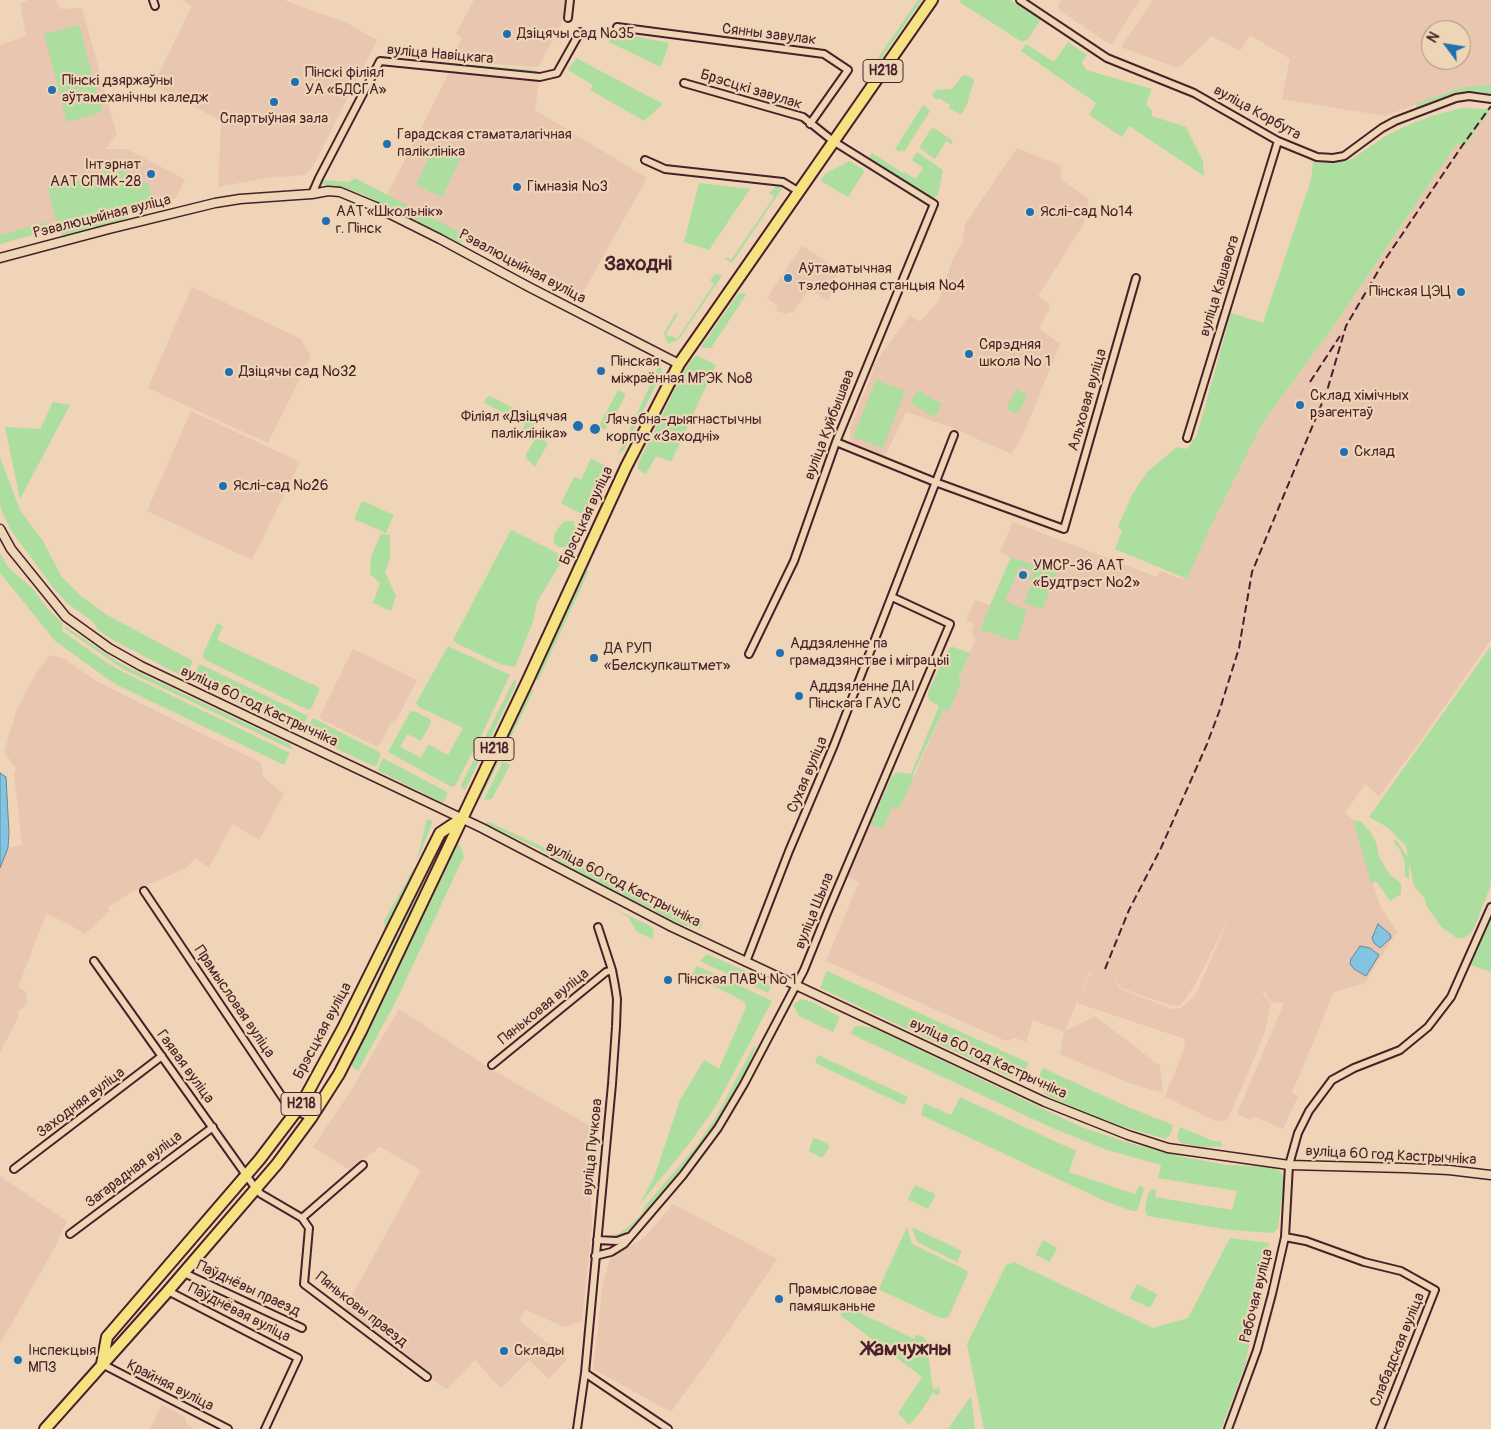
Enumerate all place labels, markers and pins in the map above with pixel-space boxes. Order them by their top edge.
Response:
place label: Дзіцячы сад №35 [517,25,634,43]
marker: Дзіцячы сад №35 [501,28,513,40]
place label: Пінскі філіял УА «БДСГА» [305,64,386,99]
place label: Пінскі дзяржаўны аўтамеханічны каледж [62,72,208,107]
marker: Пінскі філіял УА «БДСГА» [289,76,301,88]
marker: Пінскі дзяржаўны аўтамеханічны каледж [46,84,58,96]
marker: Спартыўная зала [268,96,280,108]
place label: Спартыўная зала [220,110,328,128]
place label: Гарадская стаматалагічная паліклініка [397,126,572,161]
marker: Гарадская стаматалагічная паліклініка [381,138,393,150]
place label: Інтэрнат ААТ СПМК-28 [50,156,141,191]
marker: Інтэрнат ААТ СПМК-28 [145,168,157,180]
place label: Гімназія №3 [527,178,608,196]
marker: Гімназія №3 [511,181,523,193]
place label: ААТ «Школьнік» г. Пінск [336,203,443,238]
place label: Яслі-сад №14 [1040,203,1133,221]
marker: Яслі-сад №14 [1024,206,1036,218]
marker: ААТ «Школьнік» г. Пінск [320,215,332,227]
place label: Аўтаматычная тэлефонная станцыя №4 [798,260,965,295]
marker: Аўтаматычная тэлефонная станцыя №4 [782,272,794,284]
place label: Пінская ЦЭЦ [1369,283,1451,301]
marker: Пінская ЦЭЦ [1455,286,1467,298]
place label: Сярэдняя школа № 1 [979,336,1051,371]
marker: Сярэдняя школа № 1 [963,348,975,360]
place label: Пінская міжраённая МРЭК №8 [611,353,752,388]
place label: Дзіцячы сад №32 [239,363,357,381]
marker: Пінская міжраённая МРЭК №8 [595,365,607,377]
marker: Дзіцячы сад №32 [223,366,235,378]
place label: Склад хімічных рэагентаў [1310,387,1409,422]
marker: Склад хімічных рэагентаў [1294,399,1306,411]
place label: Філіял «Дзіцячая паліклініка» [461,408,567,443]
place label: Лячэбна-дыягнастычны корпус «Заходні» [606,411,762,446]
marker: Філіял «Дзіцячая паліклініка» [571,419,585,433]
marker: Лячэбна-дыягнастычны корпус «Заходні» [588,422,602,436]
place label: Склад [1354,443,1395,461]
marker: Склад [1338,446,1350,458]
place label: Яслі-сад №26 [233,477,328,495]
marker: Яслі-сад №26 [217,480,229,492]
place label: УМСР-36 ААТ «Будтрэст №2» [1033,557,1140,592]
marker: УМСР-36 ААТ «Будтрэст №2» [1017,569,1029,581]
place label: Аддзяленне па грамадзянстве і міграцыі [790,635,949,670]
place label: ДА РУП «Белскупкаштмет» [604,640,730,675]
marker: Аддзяленне па грамадзянстве і міграцыі [774,647,786,659]
marker: ДА РУП «Белскупкаштмет» [588,652,600,664]
place label: Аддзяленне ДАІ Пінскага ГАУС [809,678,915,713]
marker: Аддзяленне ДАІ Пінскага ГАУС [793,690,805,702]
place label: Пінская ПАВЧ № 1 [678,971,797,989]
marker: Пінская ПАВЧ № 1 [662,974,674,986]
place label: Прамысловае памяшканьне [789,1281,877,1316]
marker: Прамысловае памяшканьне [773,1293,785,1305]
place label: Інспекцыя МПЗ [28,1342,96,1377]
place label: Склады [514,1342,565,1360]
marker: Склады [498,1345,510,1357]
marker: Інспекцыя МПЗ [12,1354,24,1366]

